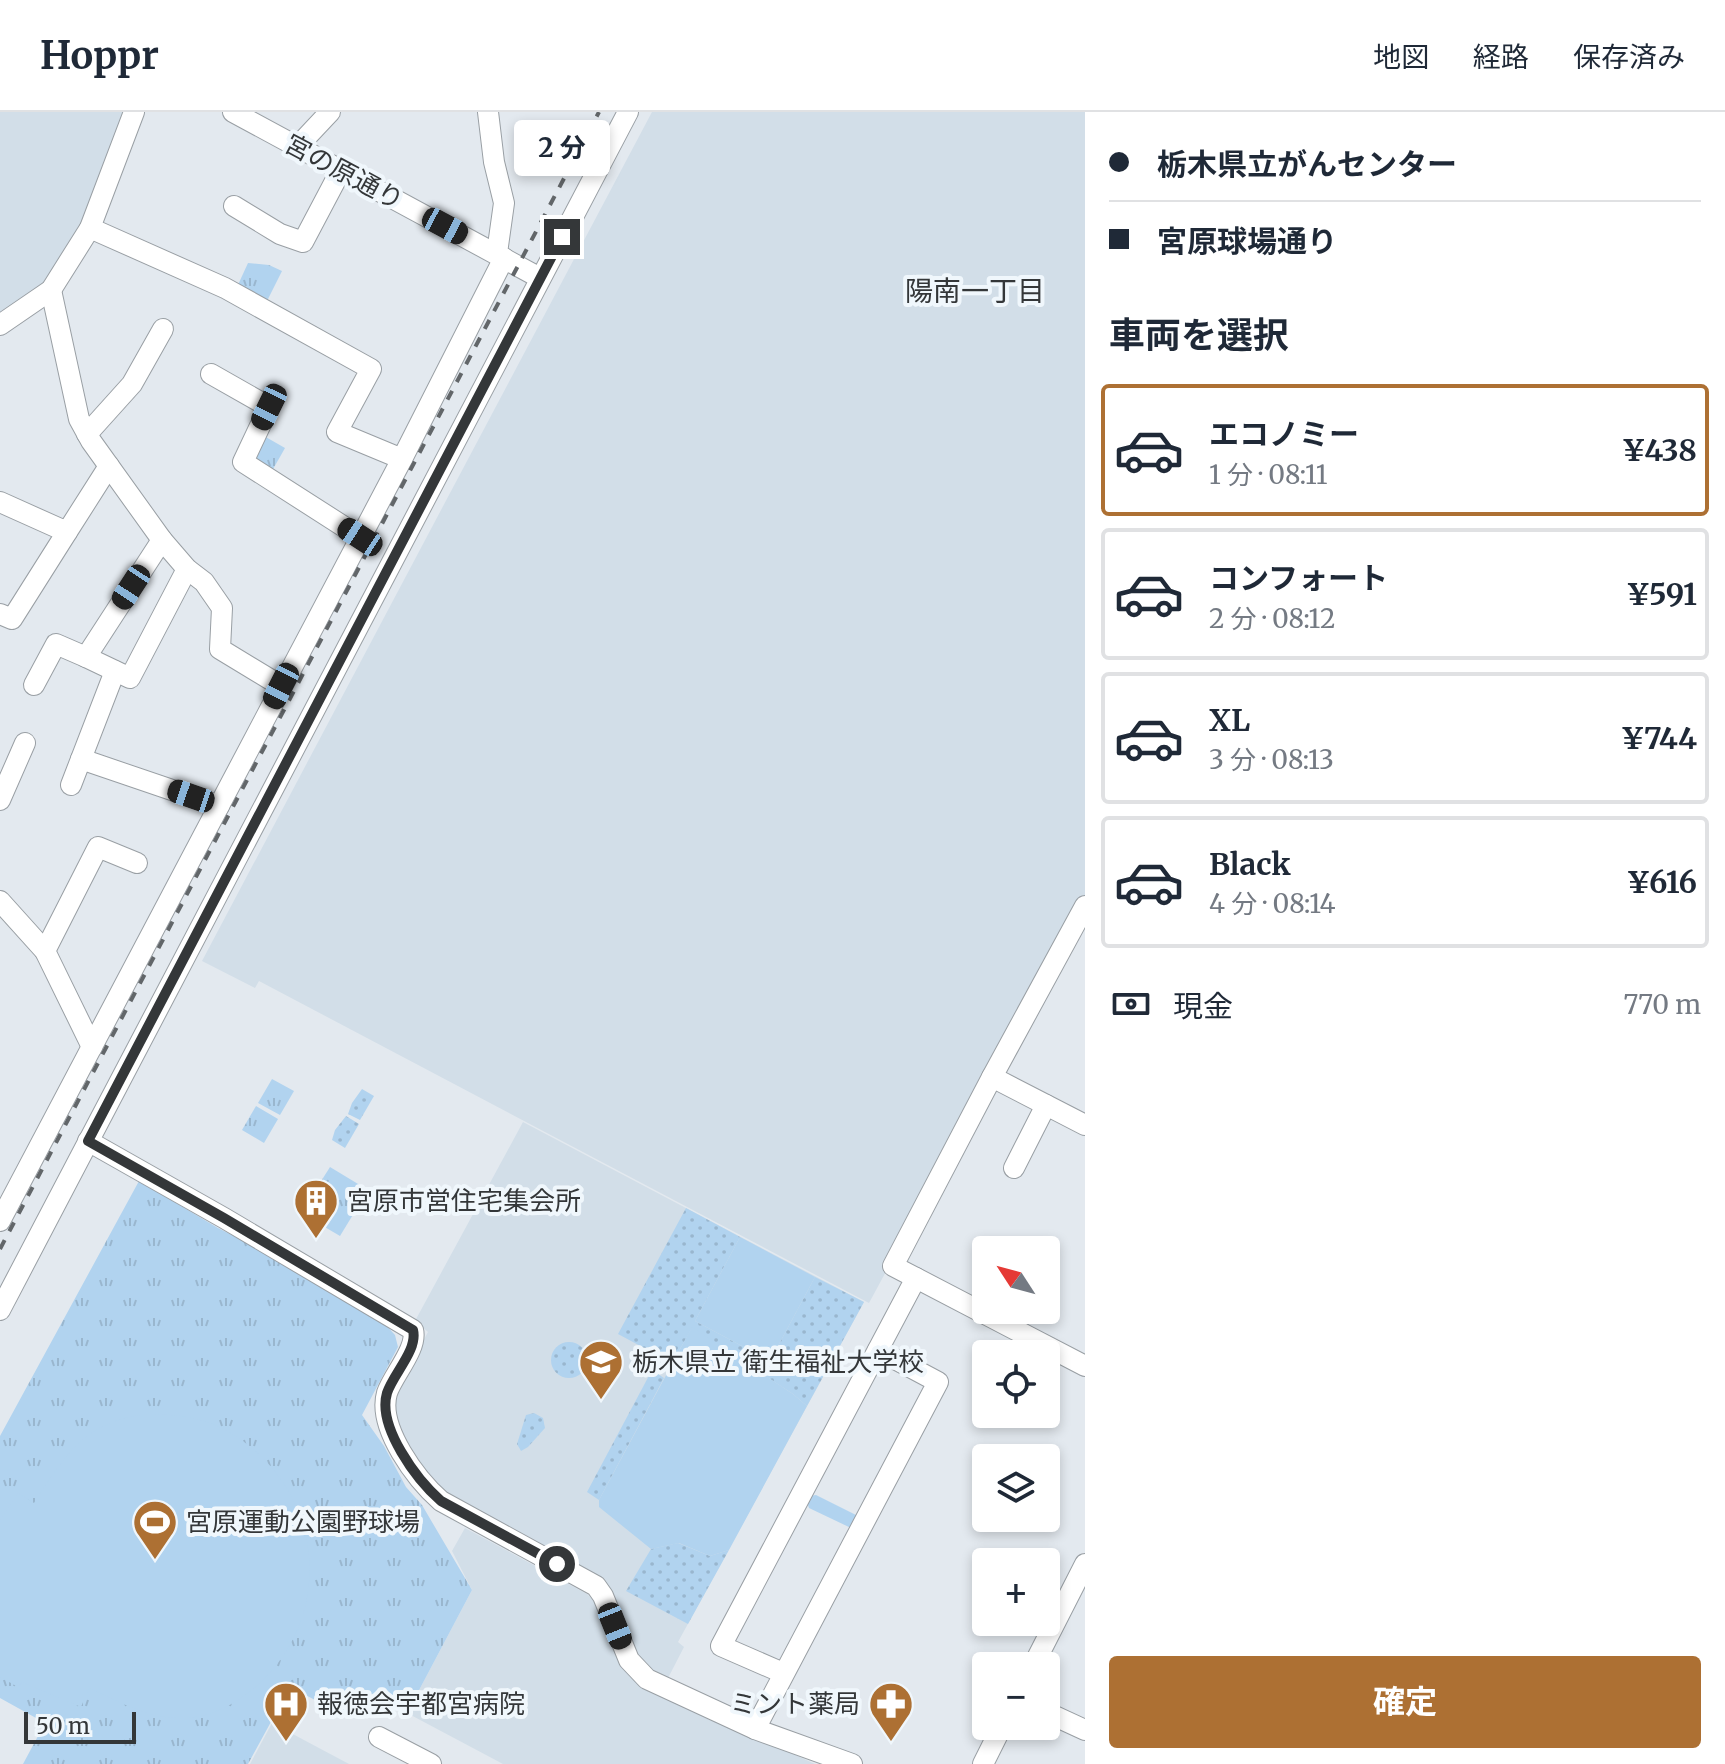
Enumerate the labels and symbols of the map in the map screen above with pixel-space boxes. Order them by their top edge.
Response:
callout: 2 分 [514,121,610,177]
street label: 宮の原通り [279,126,409,217]
car [418,204,472,248]
route end [544,219,580,255]
district label: 陽南一丁目 [905,273,1045,309]
car [248,380,290,434]
car [333,514,387,560]
car [108,560,154,614]
car [259,659,303,713]
car [164,777,218,815]
building icon: 宮原市営住宅集会所 [292,1177,340,1240]
place label: 宮原市営住宅集会所 [347,1184,581,1217]
north arrow [972,1236,1060,1324]
school or university icon: 栃木県立 衛生福祉大学校 [577,1338,625,1401]
place label: 栃木県立 衛生福祉大学校 [632,1345,924,1378]
sports icon: 宮原運動公園野球場 [131,1498,179,1561]
place label: 宮原運動公園野球場 [186,1505,420,1538]
route start [539,1546,575,1582]
car [595,1599,635,1653]
hospital icon: 報徳会宇都宮病院 [262,1680,310,1743]
pharmacy icon: ミント薬局 [867,1680,915,1743]
place label: 報徳会宇都宮病院 [317,1687,525,1720]
place label: ミント薬局 [730,1687,860,1720]
scale bar [24,1708,136,1744]

